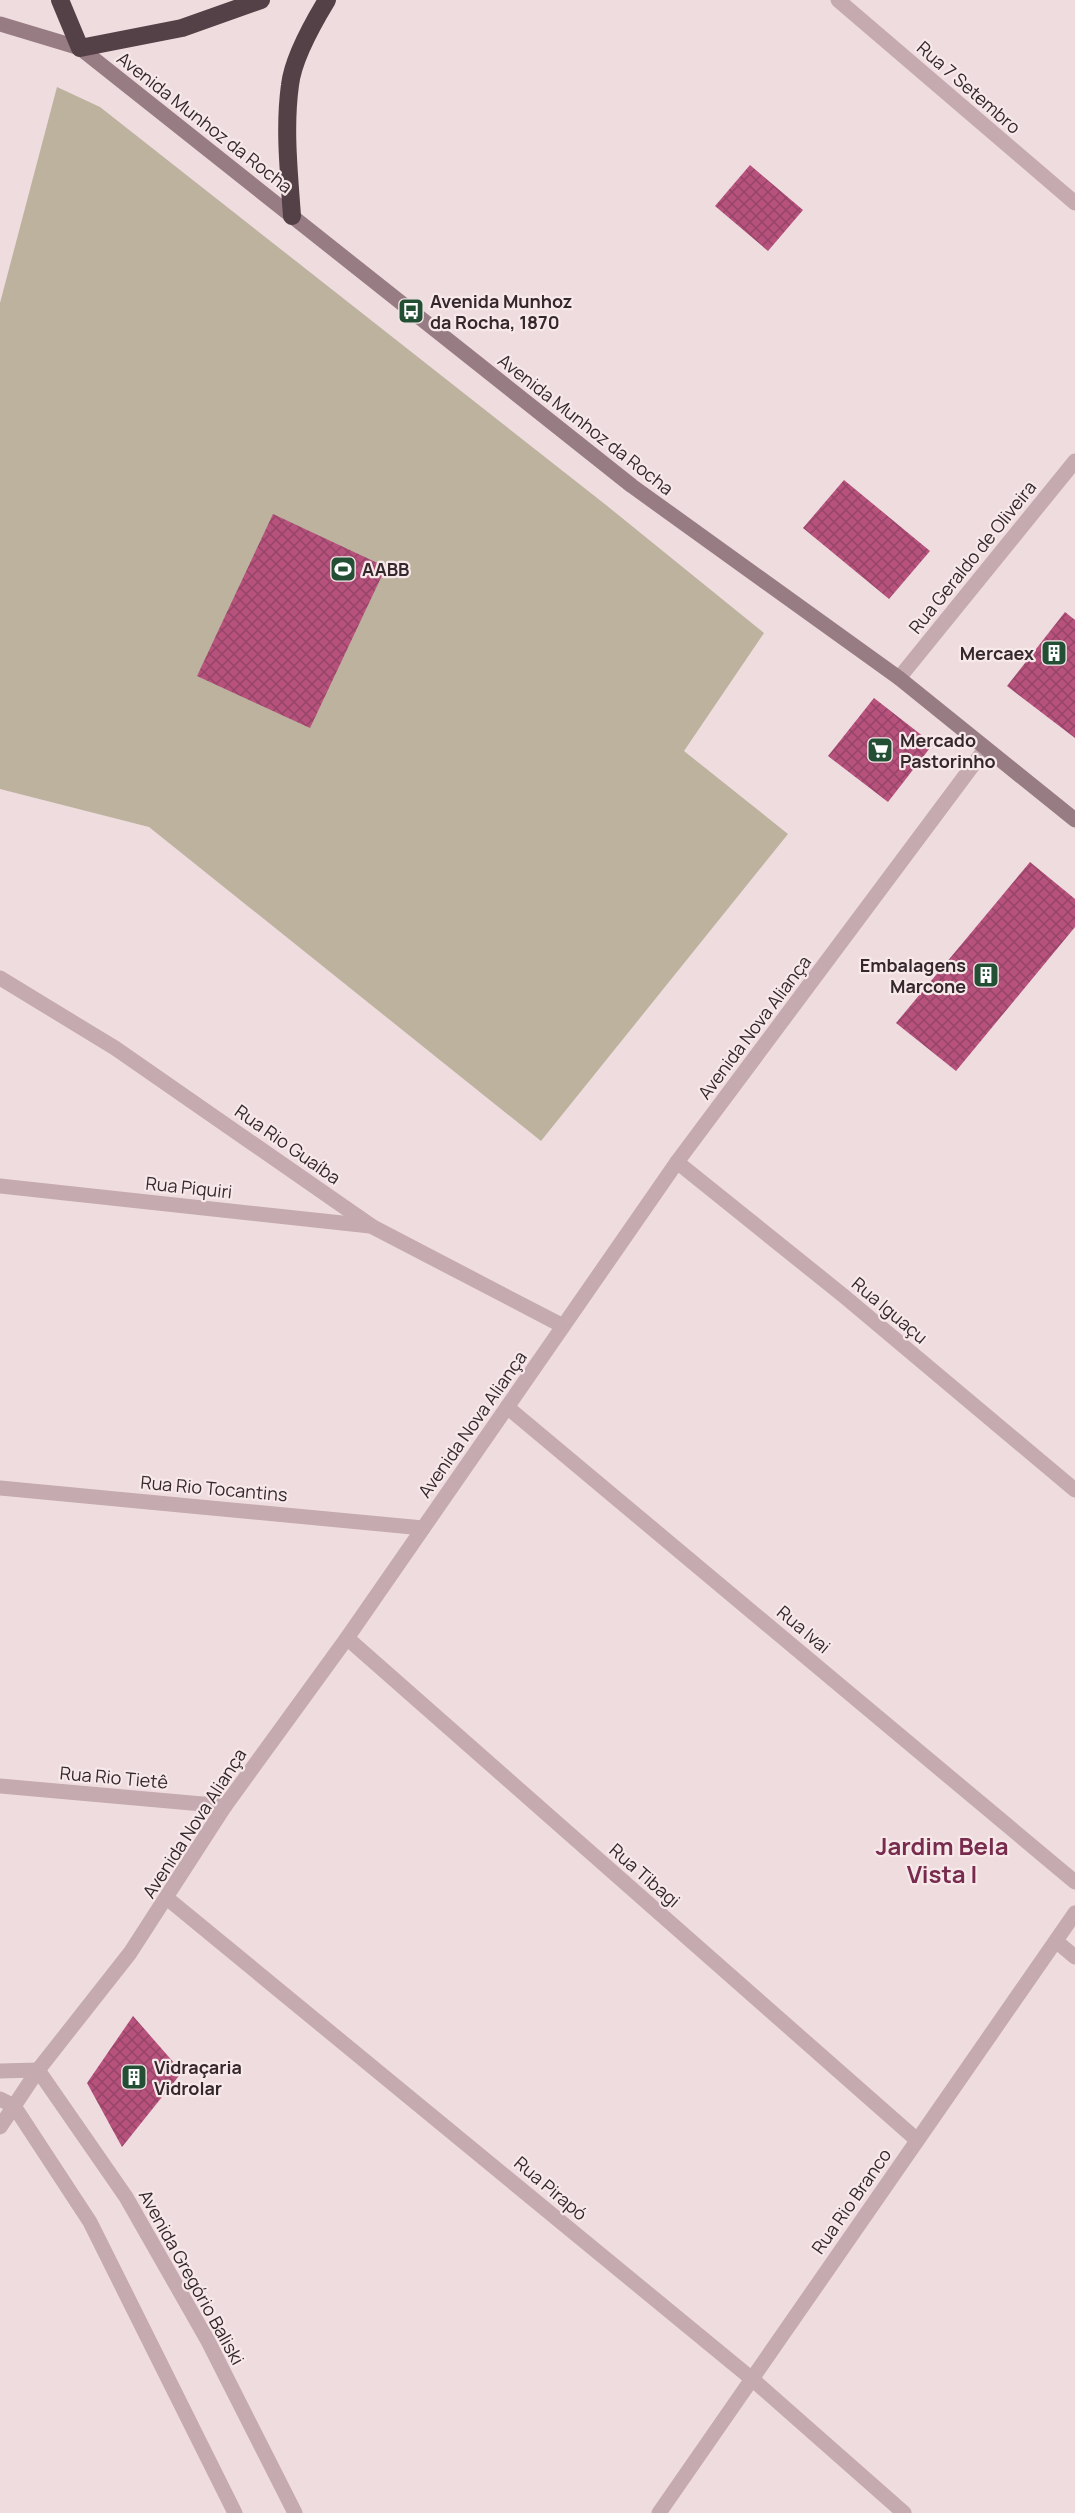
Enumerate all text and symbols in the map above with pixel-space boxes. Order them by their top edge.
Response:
street label: Rua 7 Setembro [912,35,1026,139]
street label: Avenida Munhoz da Rocha [112,46,298,198]
place label: Avenida Munhoz da Rocha, 1870 [430,289,572,334]
bus stop icon: Avenida Munhoz da Rocha, 1870 [396,296,426,326]
street label: Avenida Munhoz da Rocha [493,348,679,500]
street label: Rua Geraldo de Oliveira [903,476,1041,638]
sports icon: AABB [328,554,358,584]
place label: AABB [362,557,409,581]
building icon: Mercaex [1039,638,1069,668]
place label: Mercaex [960,641,1034,665]
place label: Mercado Pastorinho [900,728,996,773]
supermarket icon: Mercado Pastorinho [865,735,895,765]
street label: Avenida Nova Aliança [692,950,816,1104]
place label: Embalagens Marcone [860,953,966,998]
building icon: Embalagens Marcone [971,960,1001,990]
street label: Rua Rio Guaíba [230,1099,346,1189]
street label: Rua Piquiri [144,1171,234,1203]
street label: Rua Iguaçu [847,1271,933,1349]
street label: Avenida Nova Aliança [412,1346,532,1502]
street label: Rua Rio Tocantins [139,1470,289,1506]
street label: Rua Ivai [772,1600,836,1658]
street label: Avenida Nova Aliança [137,1743,251,1903]
street label: Rua Rio Tietê [59,1760,169,1794]
district label: Jardim Bela Vista I [875,1829,1009,1890]
street label: Rua Tibagi [605,1838,685,1912]
place label: Vidraçaria Vidrolar [154,2055,242,2100]
building icon: Vidraçaria Vidrolar [119,2062,149,2092]
street label: Rua Rio Branco [806,2144,896,2258]
street label: Rua Pirapó [510,2150,592,2226]
street label: Avenida Gregório Baliski [134,2185,250,2369]

